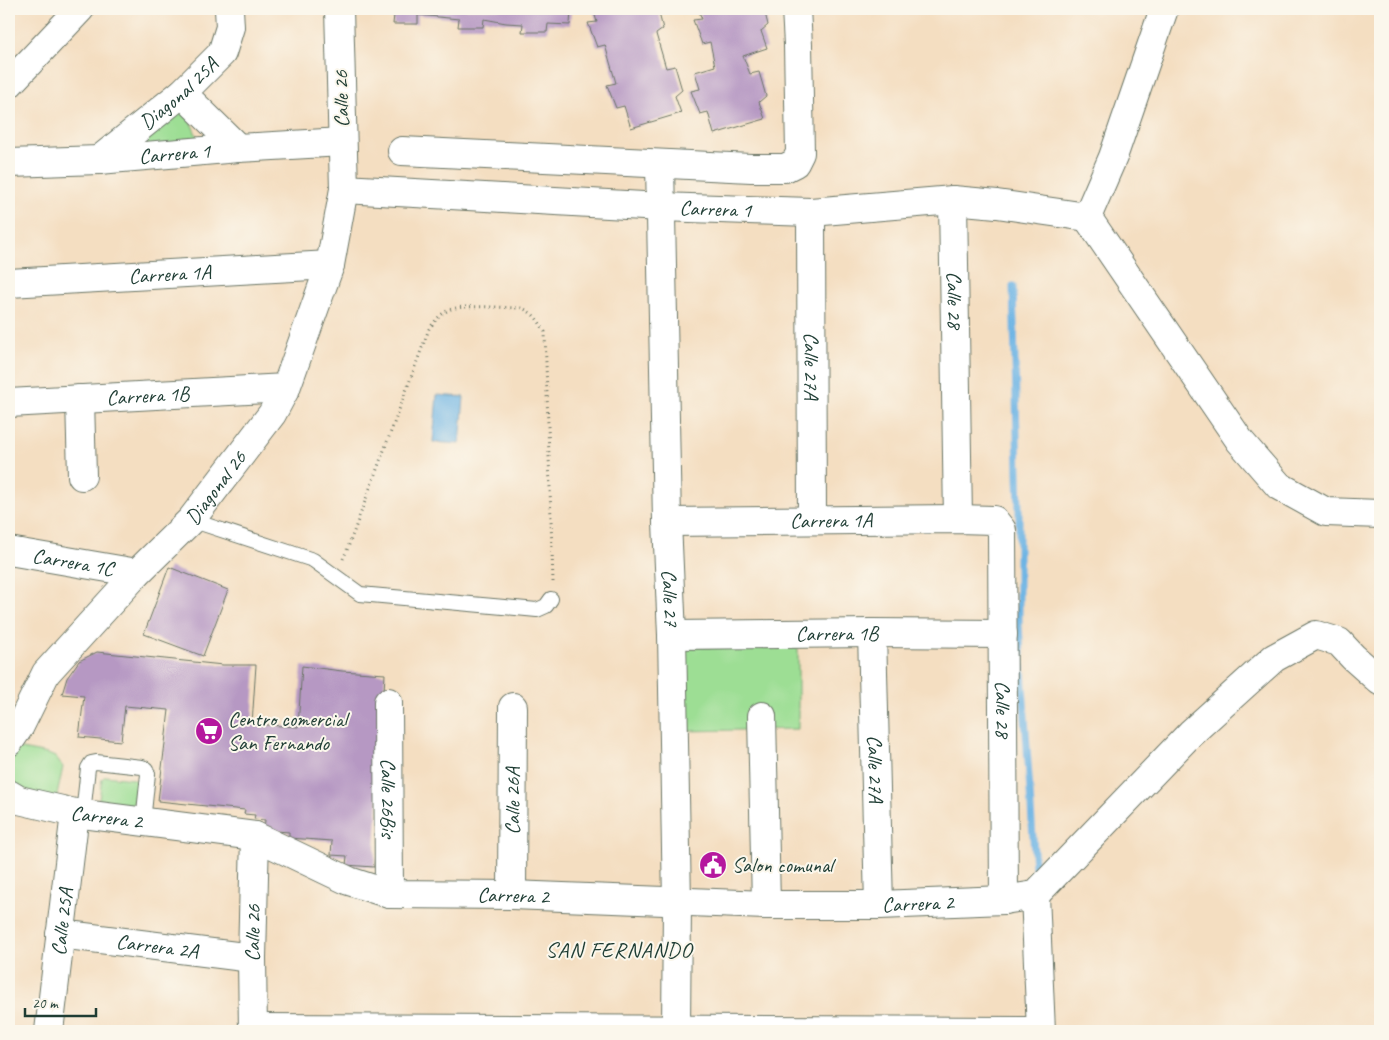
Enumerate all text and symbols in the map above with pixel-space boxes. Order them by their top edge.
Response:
street label: Diagonal 25A [134,51,224,135]
street label: Calle 26 [327,70,354,128]
street label: Carrera 1 [138,137,213,170]
street label: Carrera 1 [679,195,753,223]
street label: Carrera 1A [128,259,213,289]
street label: Calle 28 [941,271,968,331]
street label: Calle 27A [798,332,825,401]
street label: Carrera 1B [106,380,192,411]
street label: Diagonal 26 [179,445,252,530]
street label: Carrera 1A [790,507,874,534]
street label: Carrera 1C [31,542,118,582]
street label: Calle 27 [656,569,685,628]
street label: Carrera 1B [796,620,881,647]
street label: Calle 28 [990,681,1016,740]
place label: Centro comercial San Fernando [228,706,350,756]
supermarket icon: Centro comercial San Fernando [194,716,224,746]
street label: Calle 27A [862,735,889,805]
street label: Calle 26Bis [375,758,402,840]
street label: Calle 26A [499,766,526,835]
street label: Carrera 2 [69,800,145,835]
public building icon: Salon comunal [698,850,728,880]
place label: Salon comunal [732,852,836,878]
street label: Carrera 2 [477,882,551,910]
street label: Calle 25A [45,885,79,957]
street label: Carrera 2 [881,889,956,918]
street label: Calle 26 [239,904,266,962]
street label: Carrera 2A [115,928,201,964]
district label: SAN FERNANDO [546,936,694,964]
scale bar [25,985,96,1017]
text: 20 m [32,994,59,1013]

